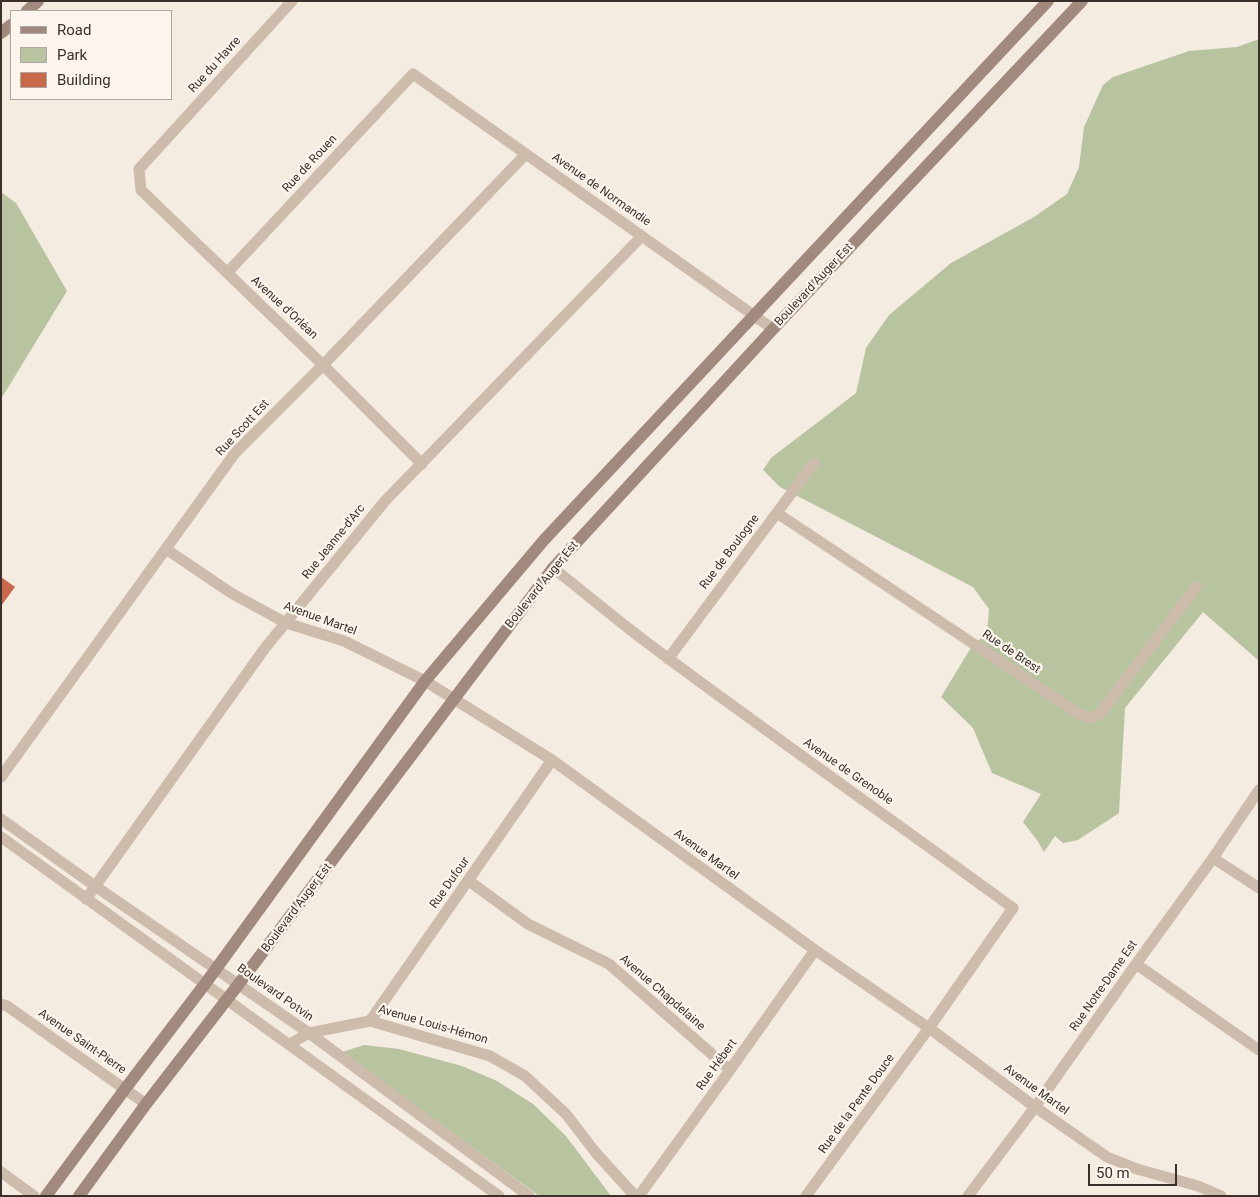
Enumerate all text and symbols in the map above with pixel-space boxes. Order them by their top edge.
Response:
legend [10,10,172,100]
text: Road [57,21,91,39]
street label: Rue du Havre [186,34,244,96]
text: Park [57,46,87,64]
text: Building [57,71,111,89]
street label: Rue de Rouen [280,132,340,196]
street label: Avenue de Normandie [549,150,653,230]
street label: Boulevard Auger Est [772,241,856,329]
street label: Avenue d'Orléan [248,273,320,343]
street label: Rue Scott Est [213,397,273,459]
street label: Rue Jeanne-d'Arc [299,502,369,582]
street label: Rue de Boulogne [697,512,763,592]
street label: Boulevard Auger Est [503,539,581,631]
street label: Avenue Martel [281,599,359,639]
street label: Rue de Brest [979,627,1043,677]
street label: Avenue de Grenoble [800,736,896,808]
street label: Avenue Martel [671,827,741,883]
street label: Rue Dufour [427,854,473,912]
street label: Boulevard Auger Est [259,861,335,955]
street label: Rue Notre-Dame Est [1067,938,1141,1034]
street label: Avenue Chapdelaine [616,952,708,1034]
street label: Boulevard Potvin [234,961,316,1025]
street label: Avenue Louis-Hémon [376,1002,490,1048]
street label: Avenue Saint-Pierre [35,1006,129,1078]
street label: Rue Hébert [694,1037,740,1093]
street label: Rue de la Pente Douce [816,1051,898,1157]
street label: Avenue Martel [1001,1062,1071,1118]
scale bar [1090,1154,1179,1186]
text: 50 m [1096,1164,1130,1182]

